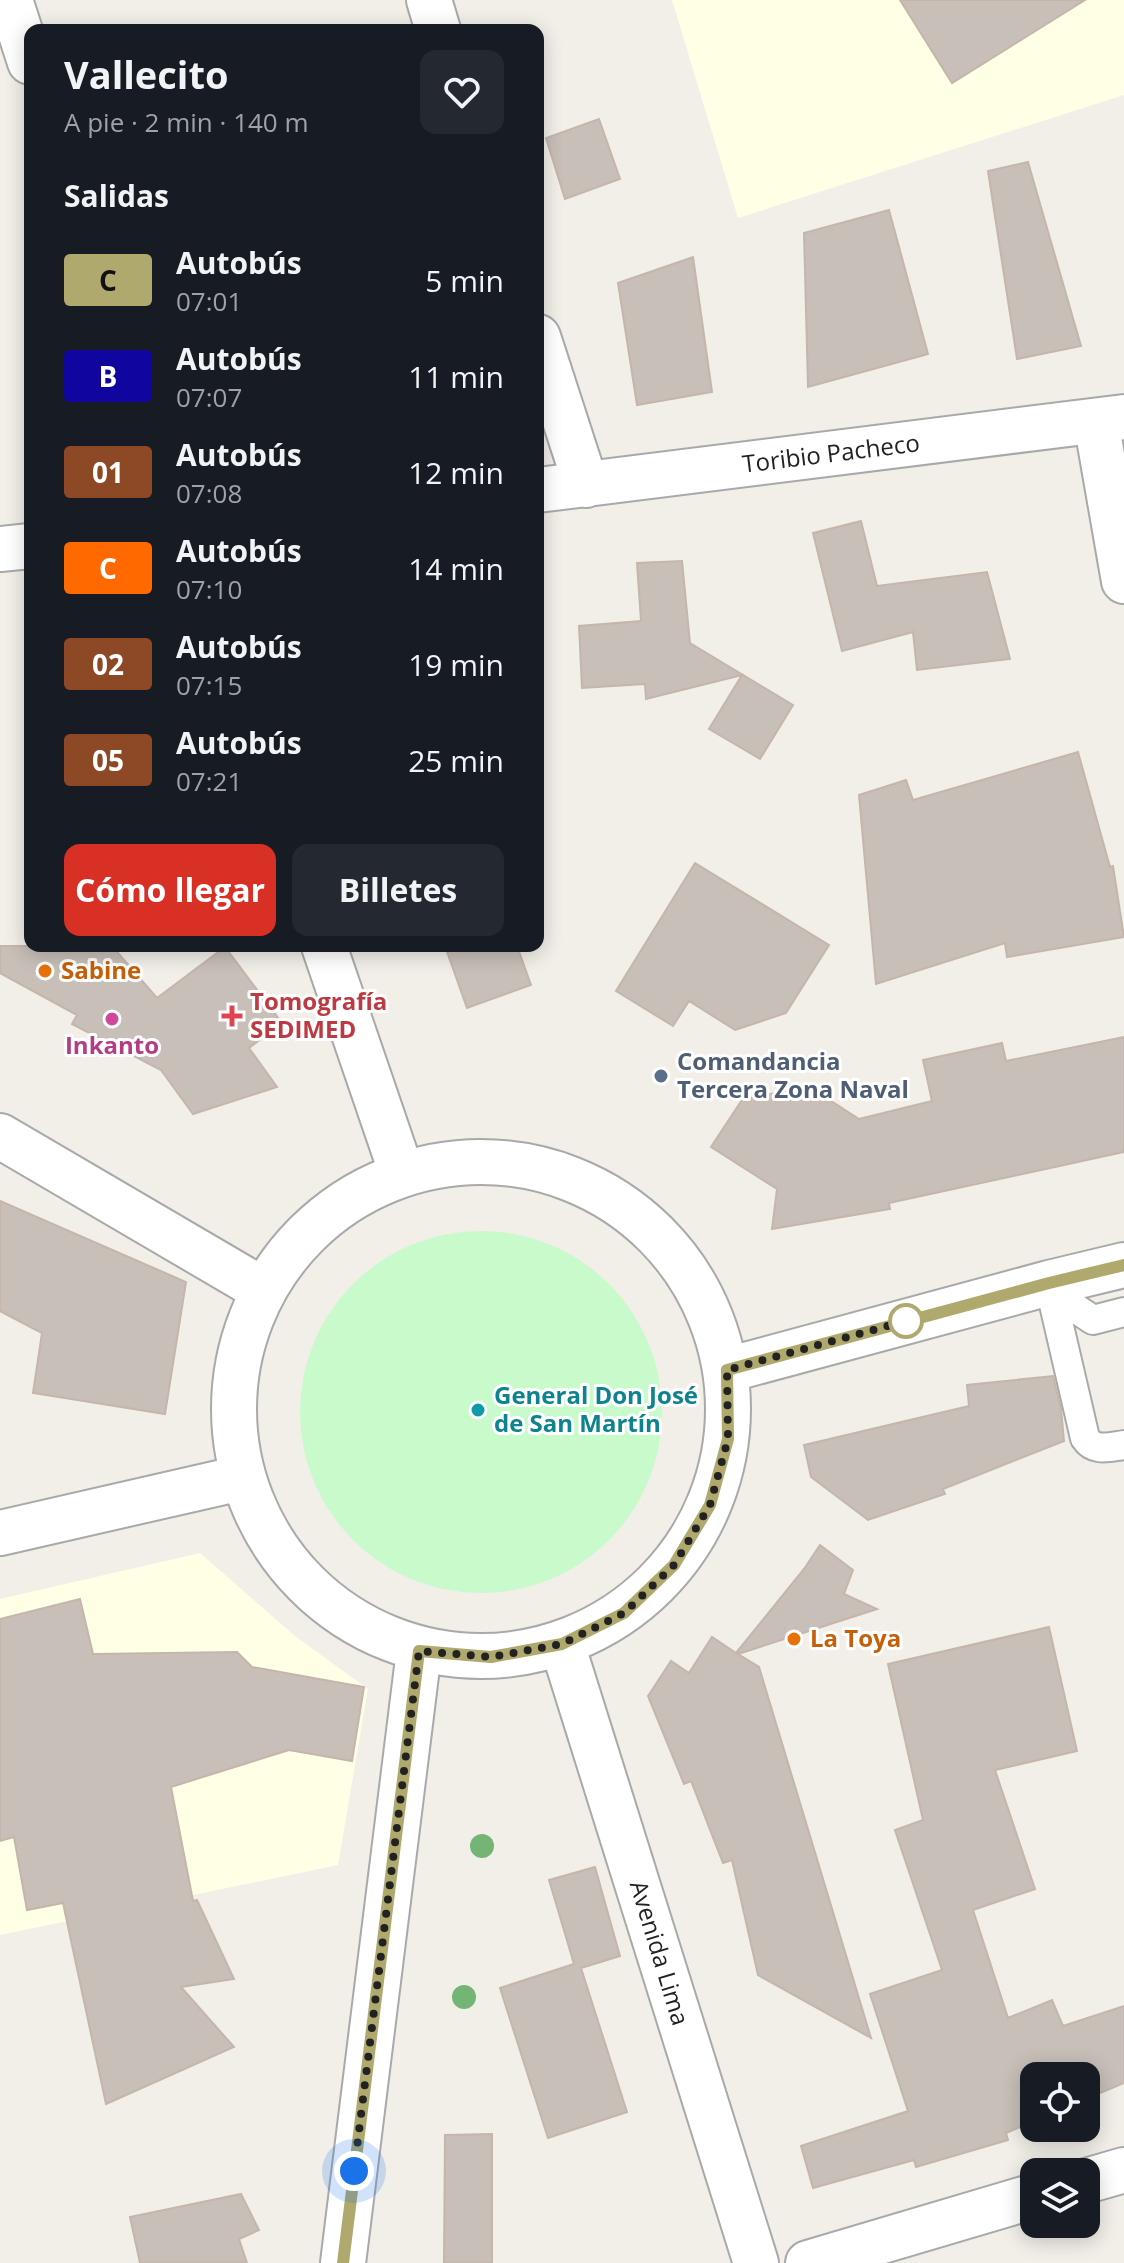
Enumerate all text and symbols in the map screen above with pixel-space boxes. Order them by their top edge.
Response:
text: Vallecito [64,48,228,100]
button: heart [420,50,504,134]
text: A pie · 2 min · 140 m [64,104,309,140]
text: Salidas [64,175,169,216]
text: Autobús [176,242,302,283]
text: 5 min [425,260,504,301]
text: C [99,261,117,299]
text: 07:01 [176,283,242,319]
text: Autobús [176,338,302,379]
text: 11 min [408,356,504,397]
text: B [99,357,117,395]
text: 07:07 [176,379,242,415]
street label: Toribio Pacheco [740,425,921,480]
text: Autobús [176,434,302,475]
text: 12 min [408,452,504,493]
text: 01 [92,453,124,491]
text: 07:08 [176,475,242,511]
text: Autobús [176,530,302,571]
text: 14 min [408,548,504,589]
text: C [99,549,117,587]
text: 07:10 [176,571,242,607]
text: Autobús [176,626,302,667]
text: 19 min [408,644,504,685]
text: 02 [92,645,124,683]
text: 07:15 [176,667,242,703]
text: Autobús [176,722,302,763]
text: 25 min [408,740,504,781]
text: 05 [92,741,124,779]
text: 07:21 [176,763,242,799]
button: Cómo llegar [64,844,276,936]
button: Billetes [292,844,504,936]
place label: Sabine [61,953,141,986]
marker: Sabine [36,962,54,980]
place label: Tomografía SEDIMED [250,984,387,1045]
marker: Tomografía SEDIMED [221,1005,243,1027]
marker: Inkanto [103,1010,121,1028]
place label: Inkanto [65,1028,159,1061]
place label: Comandancia Tercera Zona Naval [677,1044,909,1105]
marker: Comandancia Tercera Zona Naval [652,1067,670,1085]
unlabelled marker [889,1304,923,1338]
place label: General Don José de San Martín [494,1378,698,1439]
marker: General Don José de San Martín [469,1401,487,1419]
place label: La Toya [810,1621,901,1654]
marker: La Toya [785,1630,803,1648]
street label: Avenida Lima [623,1876,698,2029]
map controls [1020,2062,1100,2238]
button: locate [1020,2062,1100,2142]
your location [334,2151,374,2191]
button: layers [1020,2158,1100,2238]

